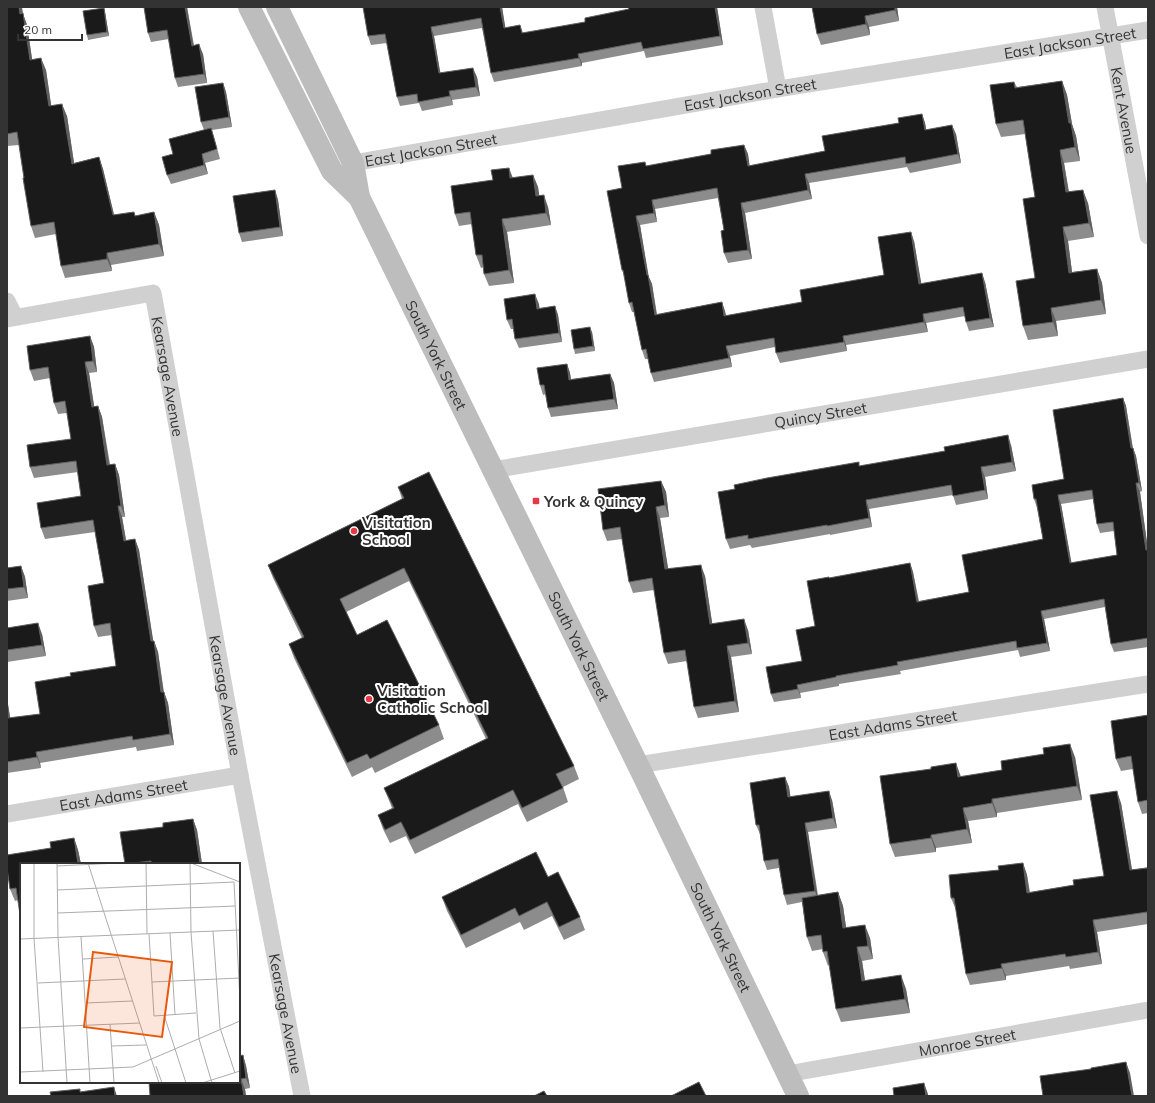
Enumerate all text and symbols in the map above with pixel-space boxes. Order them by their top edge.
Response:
scale bar [18,16,82,42]
text: 20 m [24,22,52,37]
street label: East Jackson Street [1002,23,1137,62]
street label: Kent Avenue [1107,65,1142,155]
street label: East Jackson Street [683,74,817,115]
street label: East Jackson Street [363,129,498,170]
street label: South York Street [402,297,471,413]
street label: Kearsage Avenue [148,315,188,438]
street label: Quincy Street [773,397,868,432]
place label: York & Quincy [543,492,644,511]
marker: York & Quincy [531,496,541,506]
place label: Visitation School [361,513,431,549]
marker: Visitation School [349,526,359,536]
street label: South York Street [544,588,614,704]
street label: Kearsage Avenue [205,634,246,757]
place label: Visitation Catholic School [376,681,487,717]
marker: Visitation Catholic School [364,694,374,704]
street label: East Adams Street [827,705,958,744]
street label: East Adams Street [58,774,189,815]
inset map [20,863,240,1083]
street label: South York Street [687,879,756,995]
street label: Kearsage Avenue [265,952,307,1075]
street label: Monroe Street [917,1024,1017,1060]

